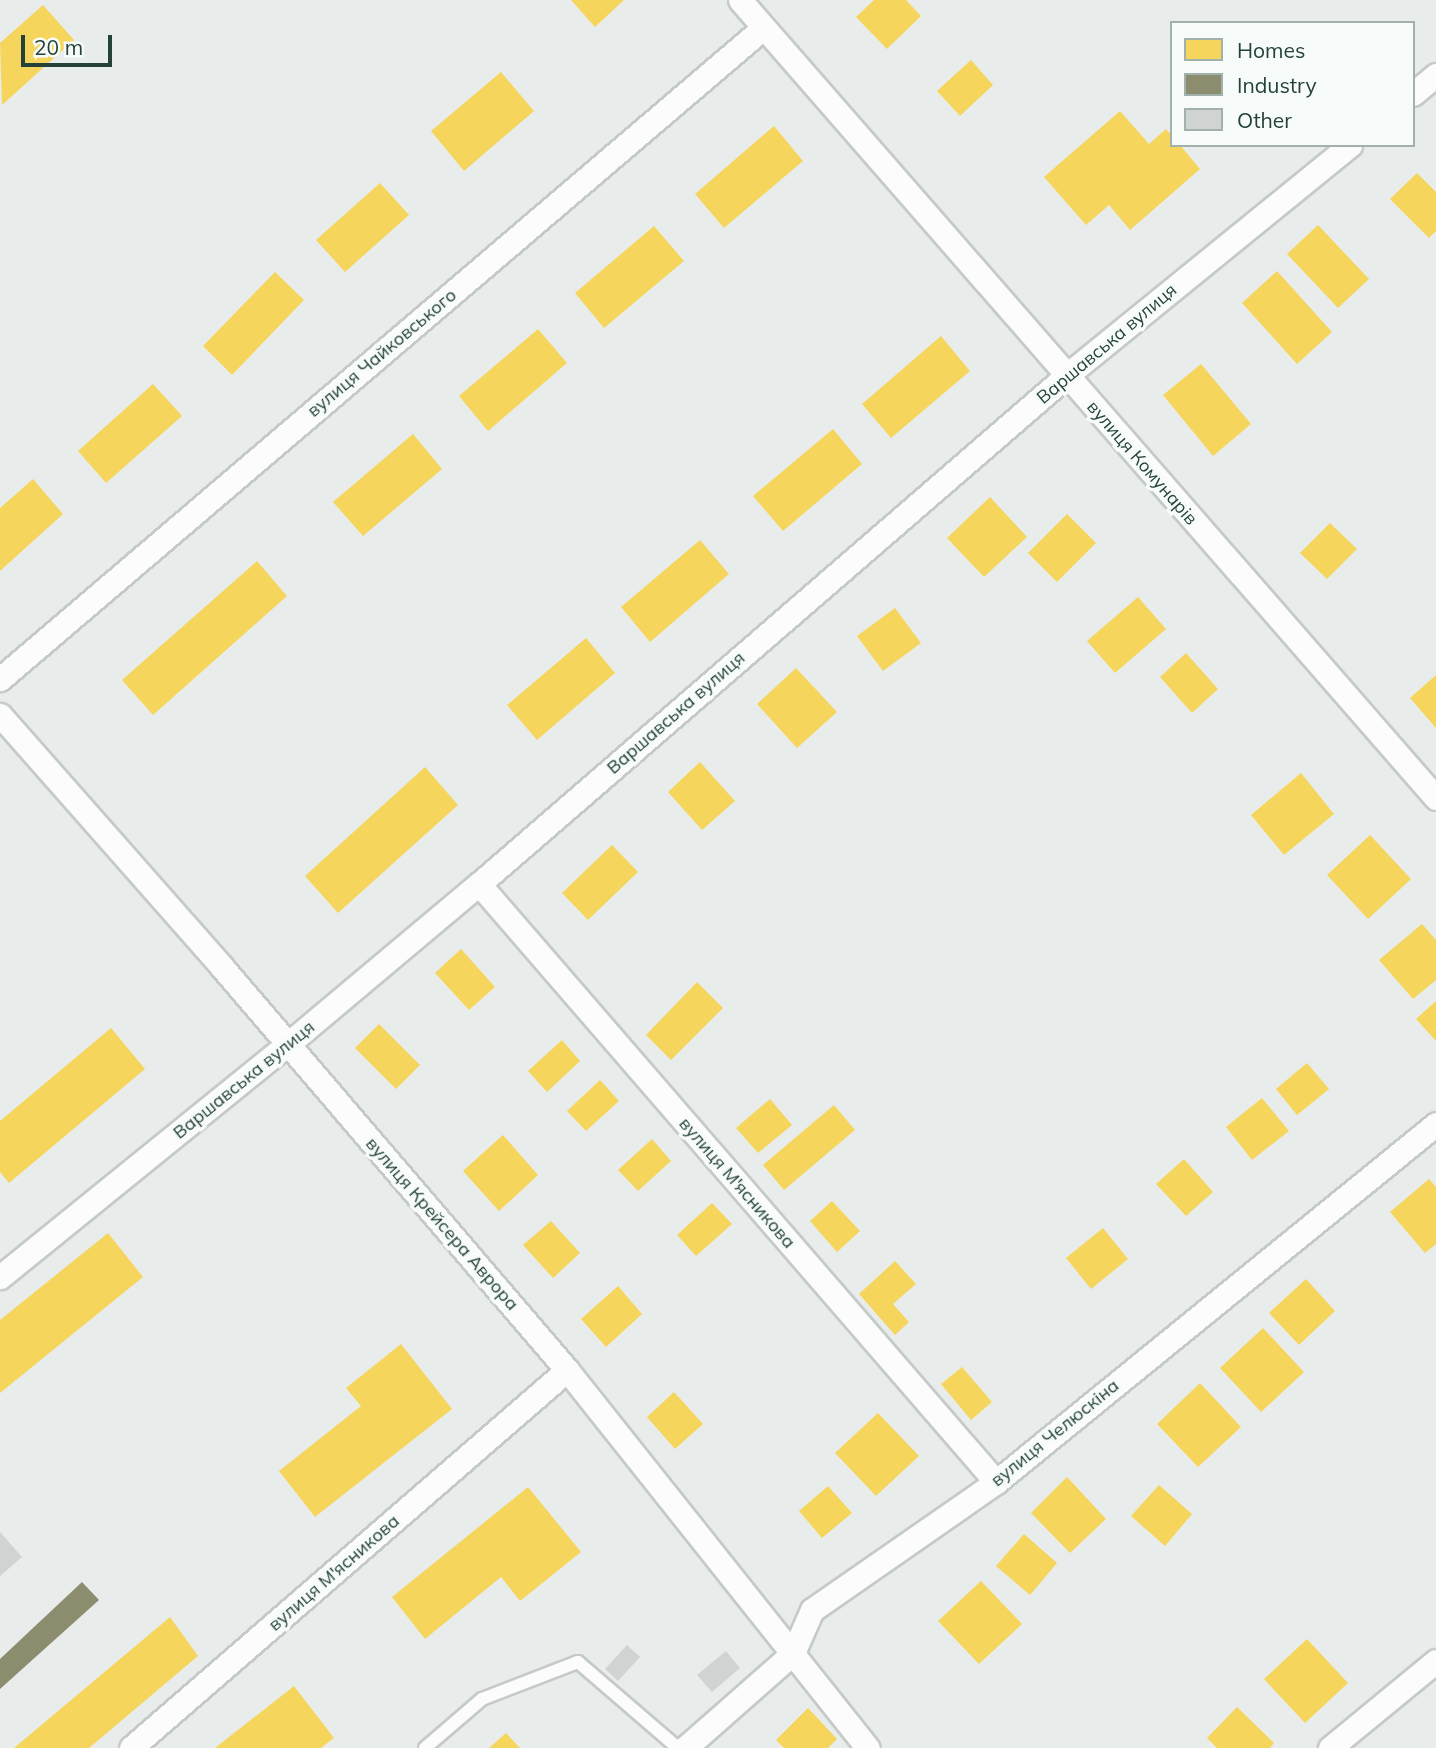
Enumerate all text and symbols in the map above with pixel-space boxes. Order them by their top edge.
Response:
scale bar [24,21,116,65]
legend [1170,21,1415,147]
text: 20 m [34,34,83,60]
text: Homes [1237,37,1305,63]
text: Industry [1237,72,1317,98]
text: Other [1237,107,1292,133]
street label: Варшавська вулиця [1033,279,1181,409]
street label: вулиця Чайковського [303,284,461,422]
street label: вулиця Комунарів [1082,397,1202,529]
street label: Варшавська вулиця [603,647,749,779]
street label: Варшавська вулиця [169,1016,319,1144]
street label: вулиця М'ясникова [674,1113,800,1253]
street label: вулиця Крейсера Аврора [361,1133,523,1315]
street label: вулиця Челюскіна [987,1375,1123,1491]
street label: вулиця М'ясникова [264,1510,404,1636]

